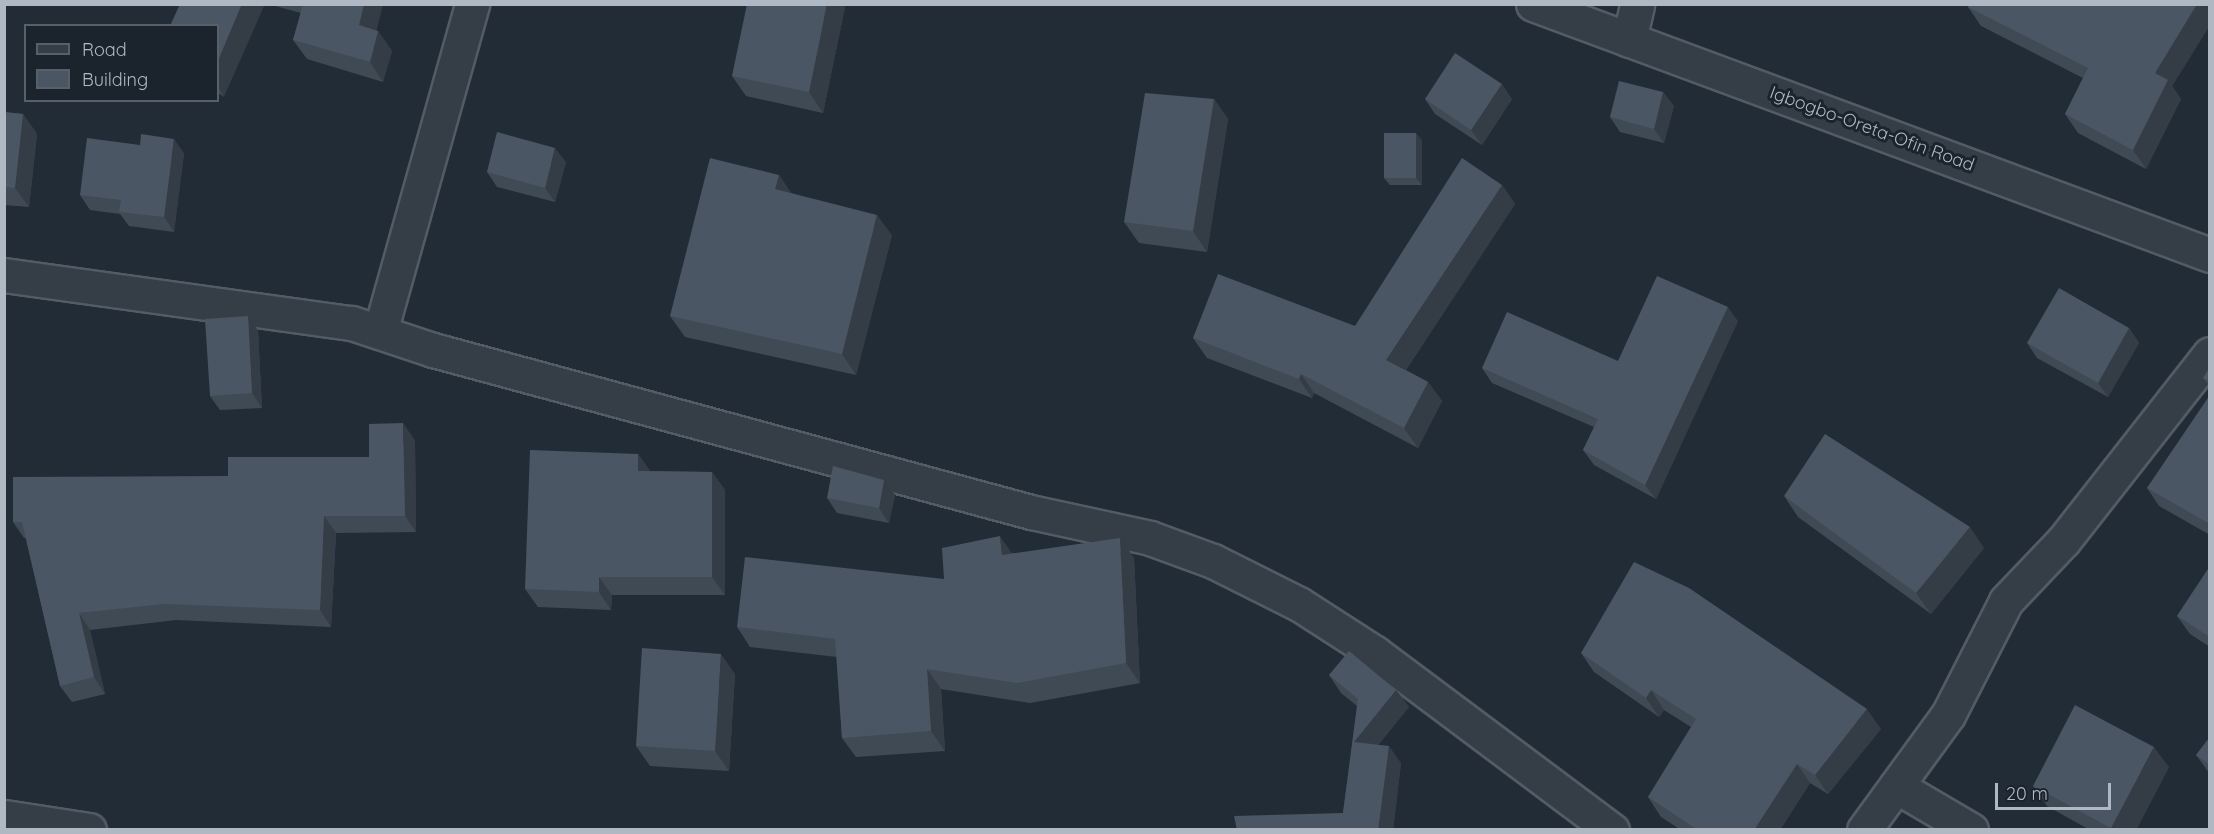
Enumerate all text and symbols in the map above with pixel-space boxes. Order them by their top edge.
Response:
legend [24,24,219,102]
text: Road [82,38,127,61]
text: Building [82,68,148,91]
street label: Igbogbo-Oreta-Ofin Road [1767,82,1977,176]
scale bar [1998,771,2114,809]
text: 20 m [2006,782,2048,805]

